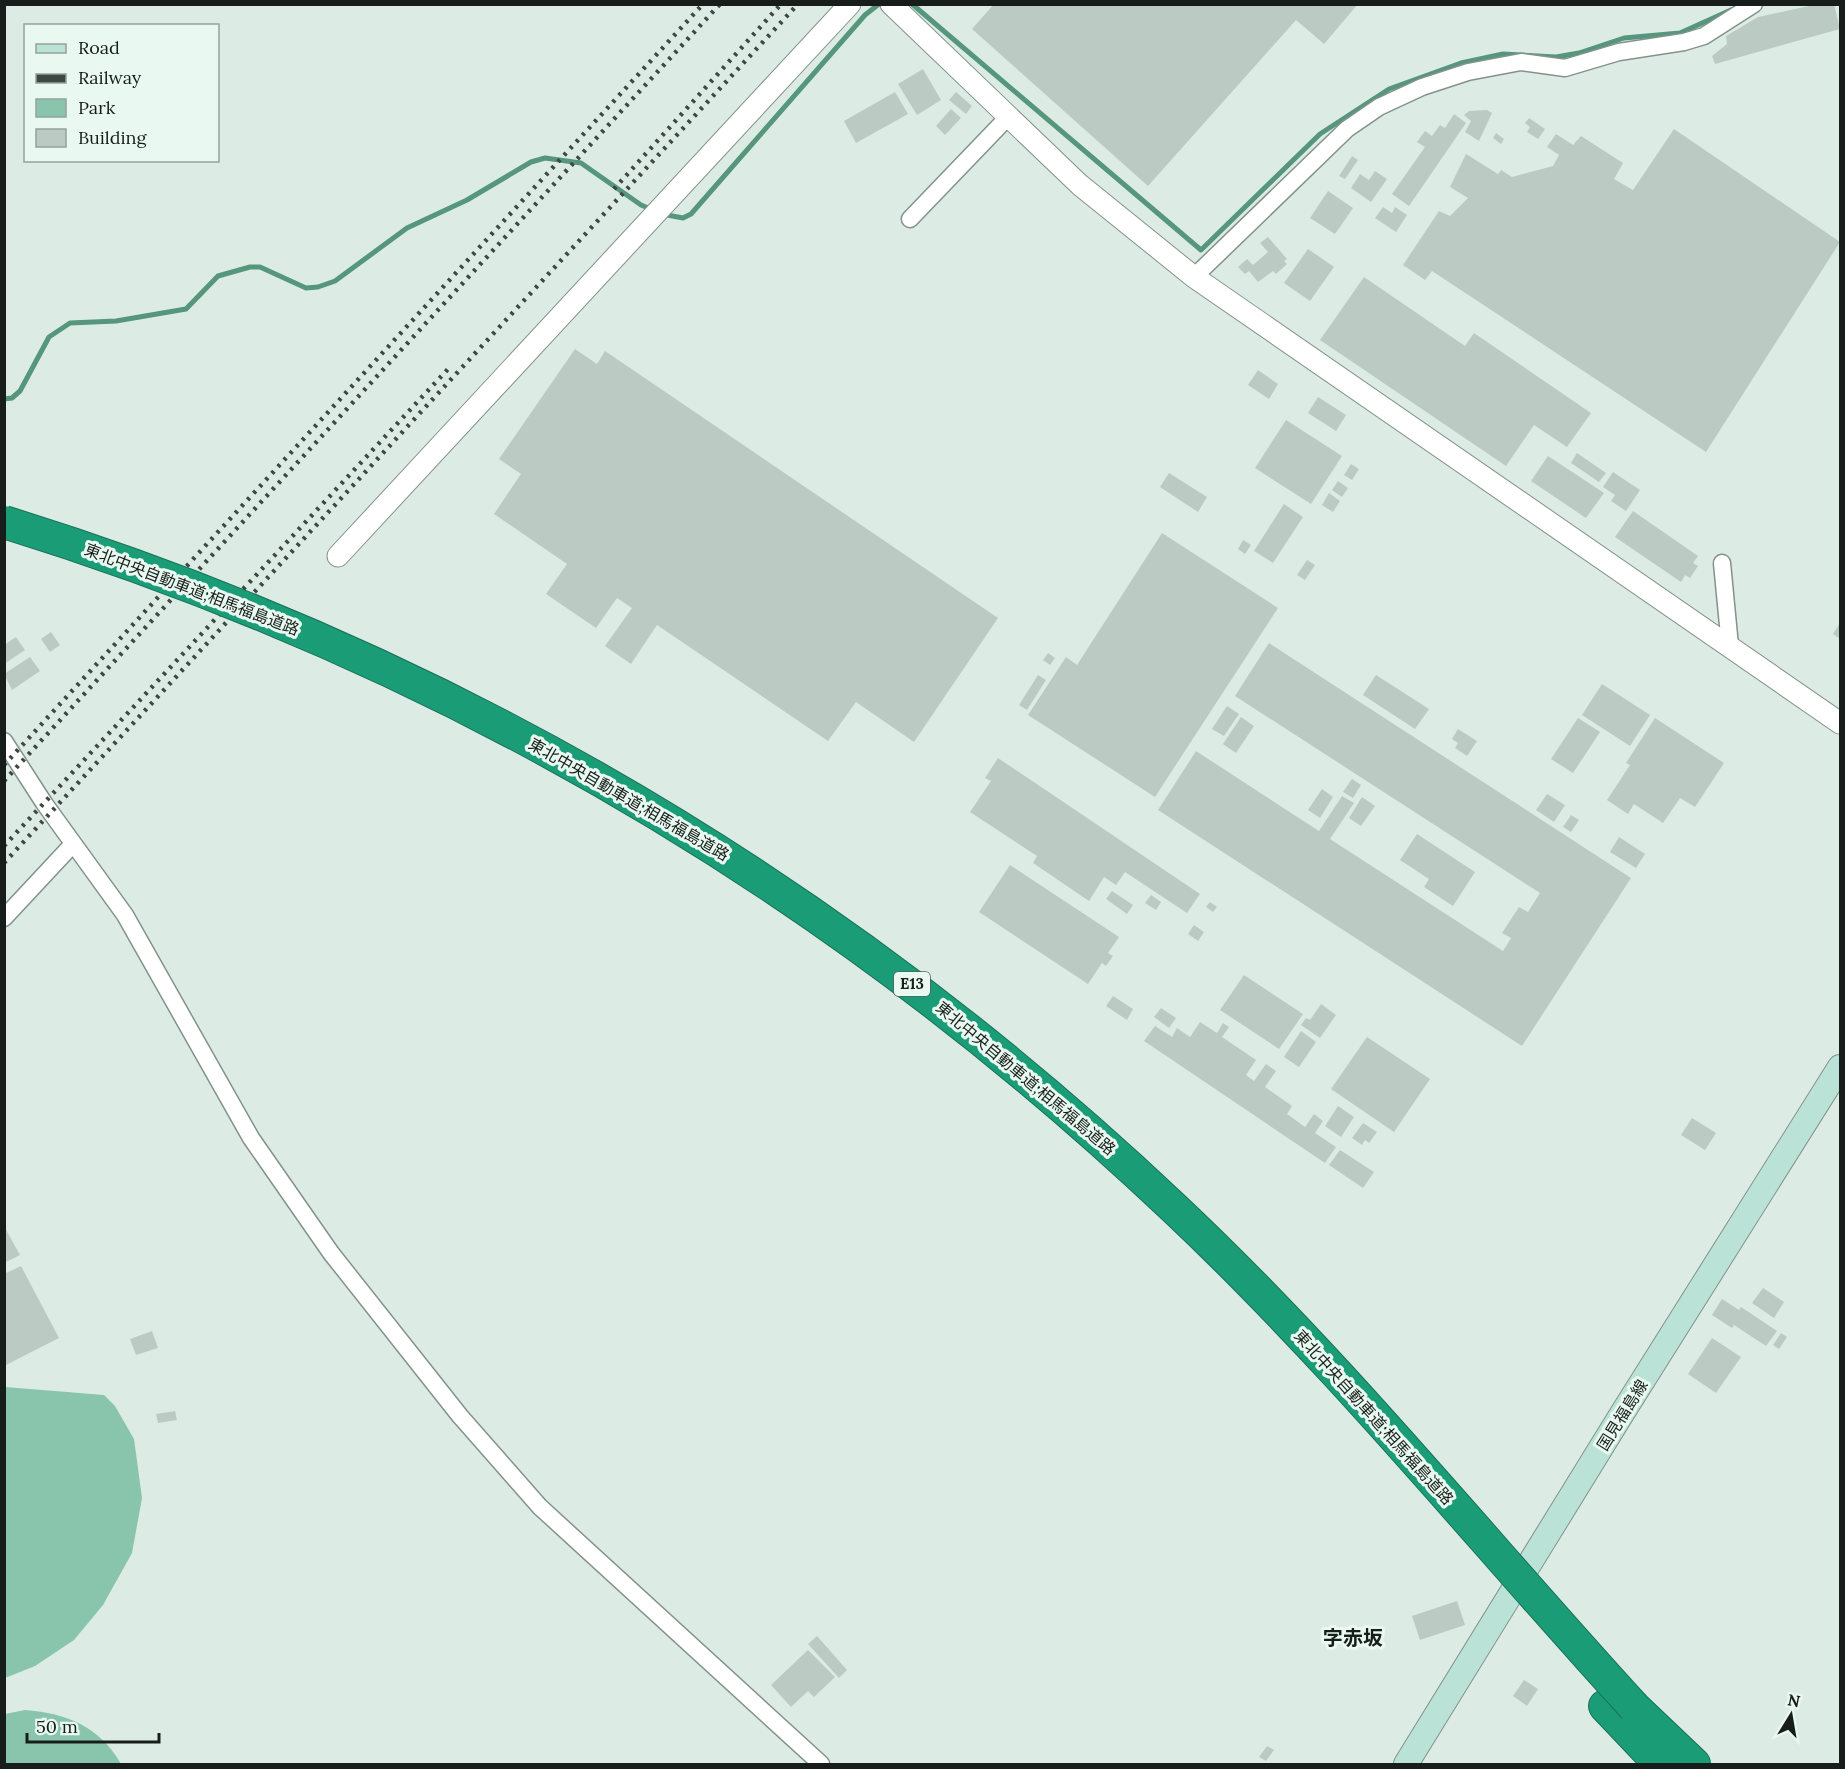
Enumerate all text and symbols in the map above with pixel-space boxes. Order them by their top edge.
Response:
legend [24,24,219,162]
text: Road [78,36,120,59]
text: Railway [78,66,142,89]
text: Park [78,96,116,119]
text: Building [78,126,148,149]
street label: 東北中央自動車道;相馬福島道路 [82,539,302,639]
street label: 東北中央自動車道;相馬福島道路 [525,733,733,865]
road number: E13 [894,972,930,996]
street label: 東北中央自動車道;相馬福島道路 [932,997,1120,1159]
street label: 東北中央自動車道;相馬福島道路 [1290,1326,1458,1508]
street label: 国見福島線 [1592,1376,1652,1454]
district label: 字赤坂 [1323,1625,1383,1650]
north arrow [1761,1685,1821,1745]
text: N [1786,1689,1802,1711]
scale bar [27,1706,159,1744]
text: 50 m [36,1715,78,1738]

